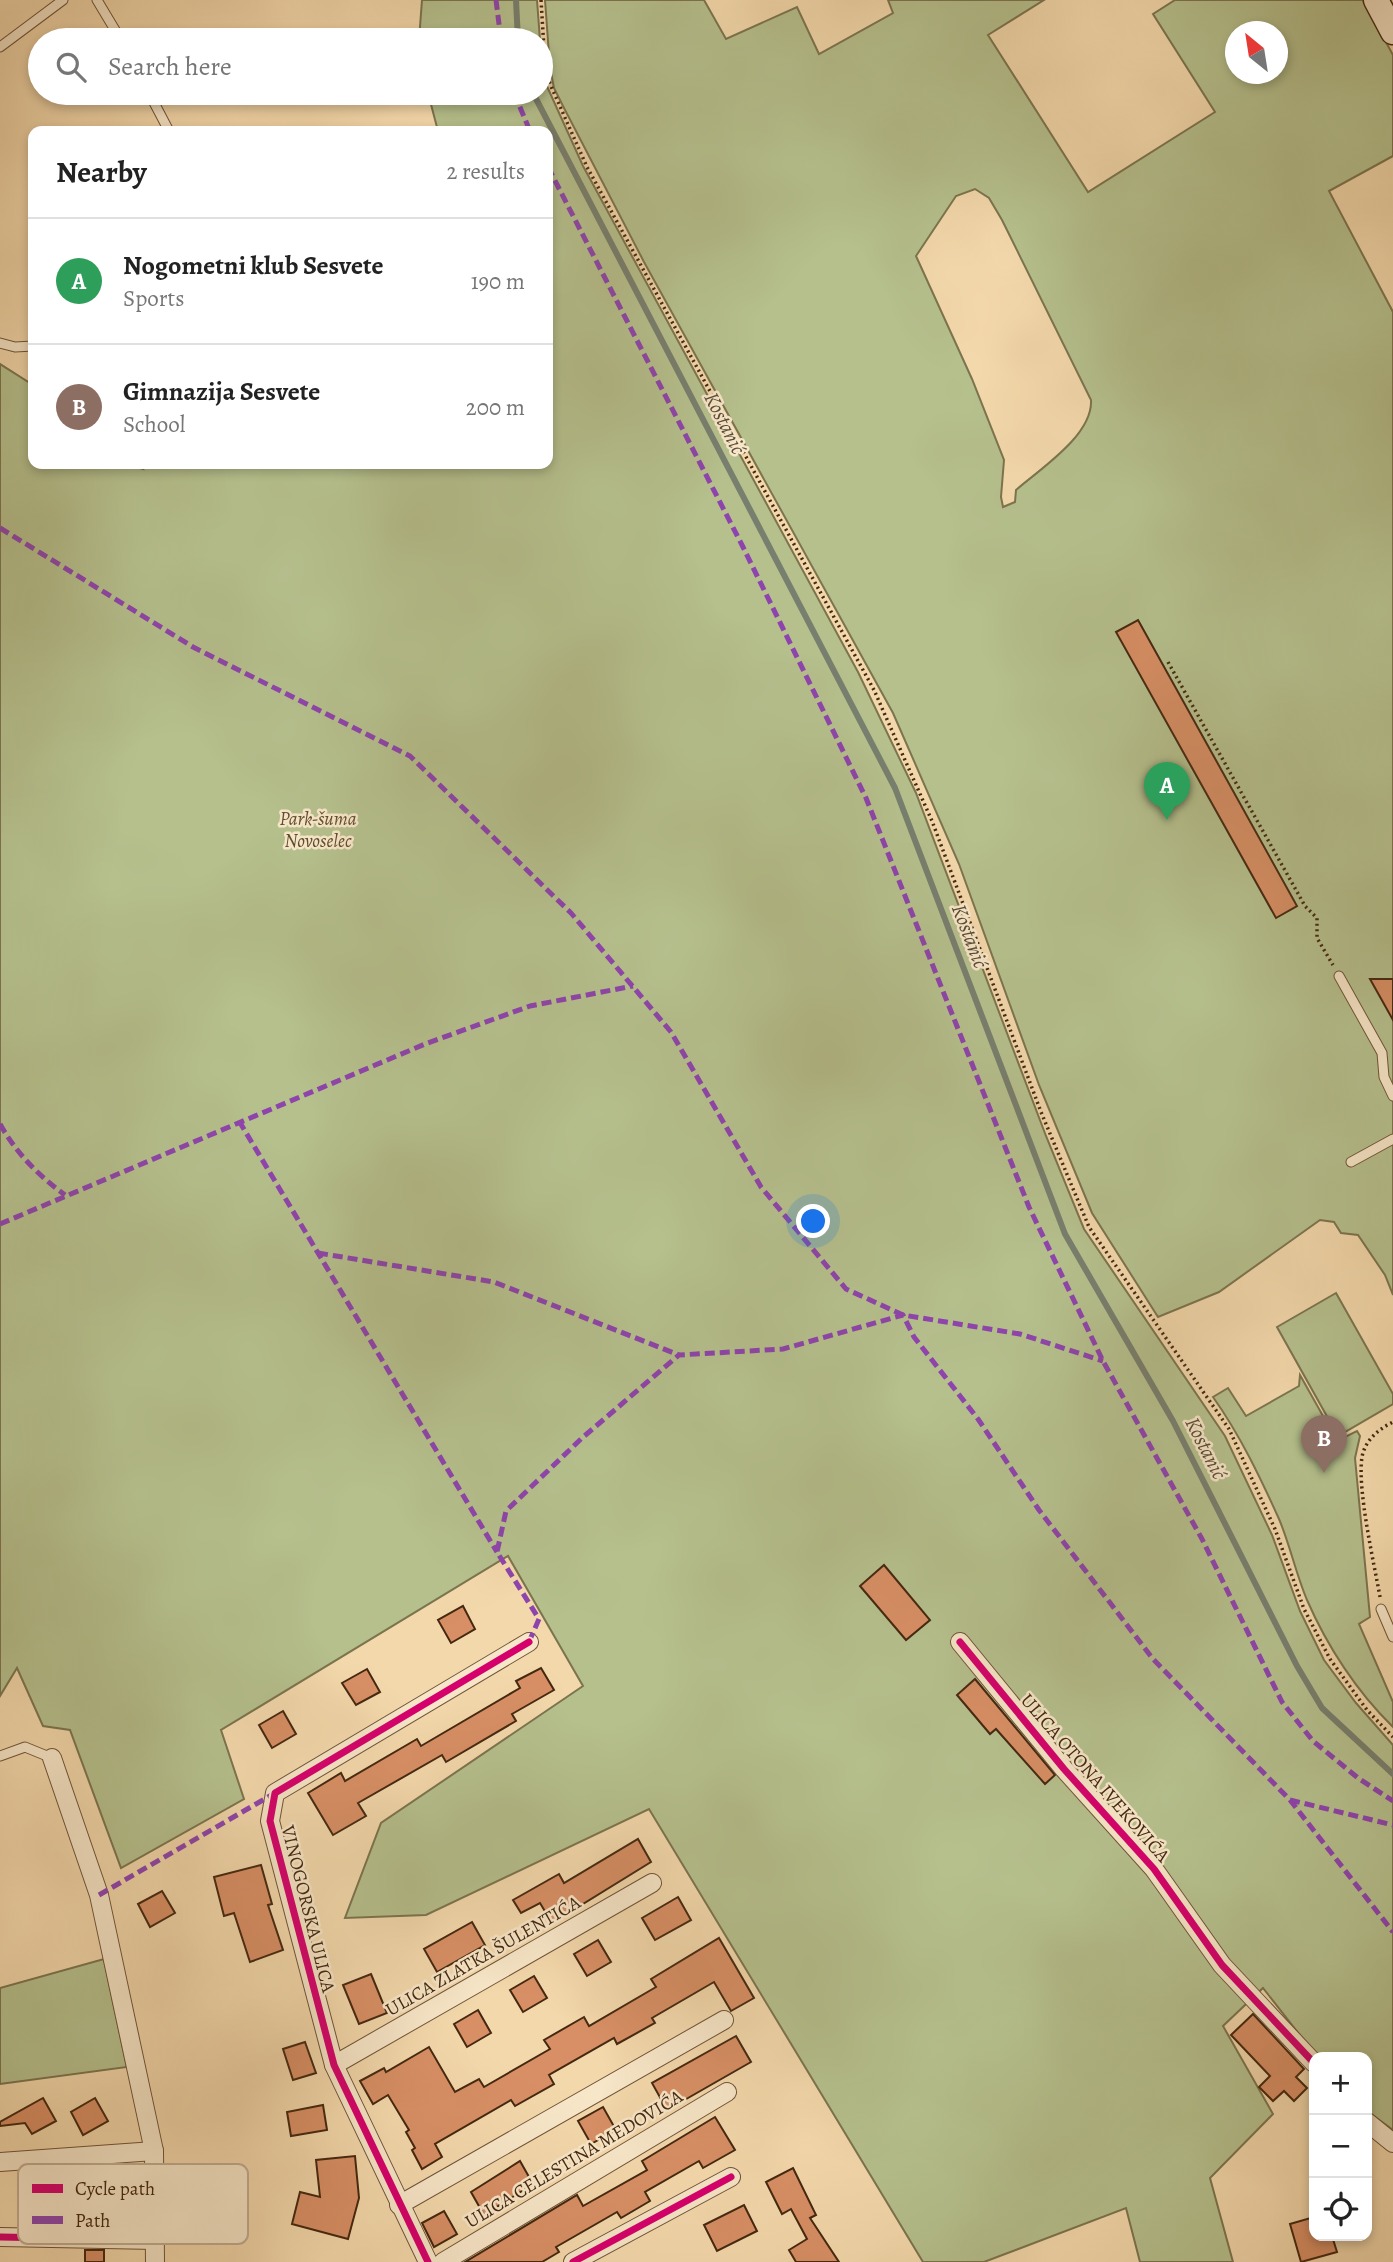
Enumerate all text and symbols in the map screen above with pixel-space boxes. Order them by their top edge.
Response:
north arrow [1225,21,1288,84]
search box [28,28,553,105]
icon: search [52,48,90,86]
text: Search here [108,49,232,84]
text: Nearby [56,152,147,192]
text: 2 results [447,156,525,187]
text: Nogometni klub Sesvete [123,248,384,283]
text: A [72,266,86,297]
text: 190 m [471,266,525,297]
text: Sports [123,283,184,314]
text: Gimnazija Sesvete [123,374,320,409]
water label: Kostanić [697,387,753,460]
text: B [72,392,86,423]
text: 200 m [466,392,525,423]
text: School [123,409,185,440]
pin: A [1144,762,1190,820]
park label: Park-šuma Novoselec [280,806,357,854]
water label: Kostanić [945,900,995,973]
your location [796,1204,830,1238]
water label: Kostanić [1178,1412,1234,1485]
pin: B [1301,1415,1347,1473]
street label: ULICA OTONA IVEKOVIĆA [1014,1688,1176,1869]
street label: VINOGORSKA ULICA [274,1822,342,1996]
street label: ULICA ZLATKA ŠULENTIĆA [381,1889,586,2023]
map controls [1309,2052,1372,2241]
button: + [1309,2052,1372,2115]
street label: ULICA CELESTINA MEDOVIĆA [460,2083,688,2234]
button: − [1309,2115,1372,2178]
legend [18,2164,248,2244]
text: Cycle path [75,2176,155,2202]
button: locate [1309,2178,1372,2241]
text: Path [75,2208,110,2234]

